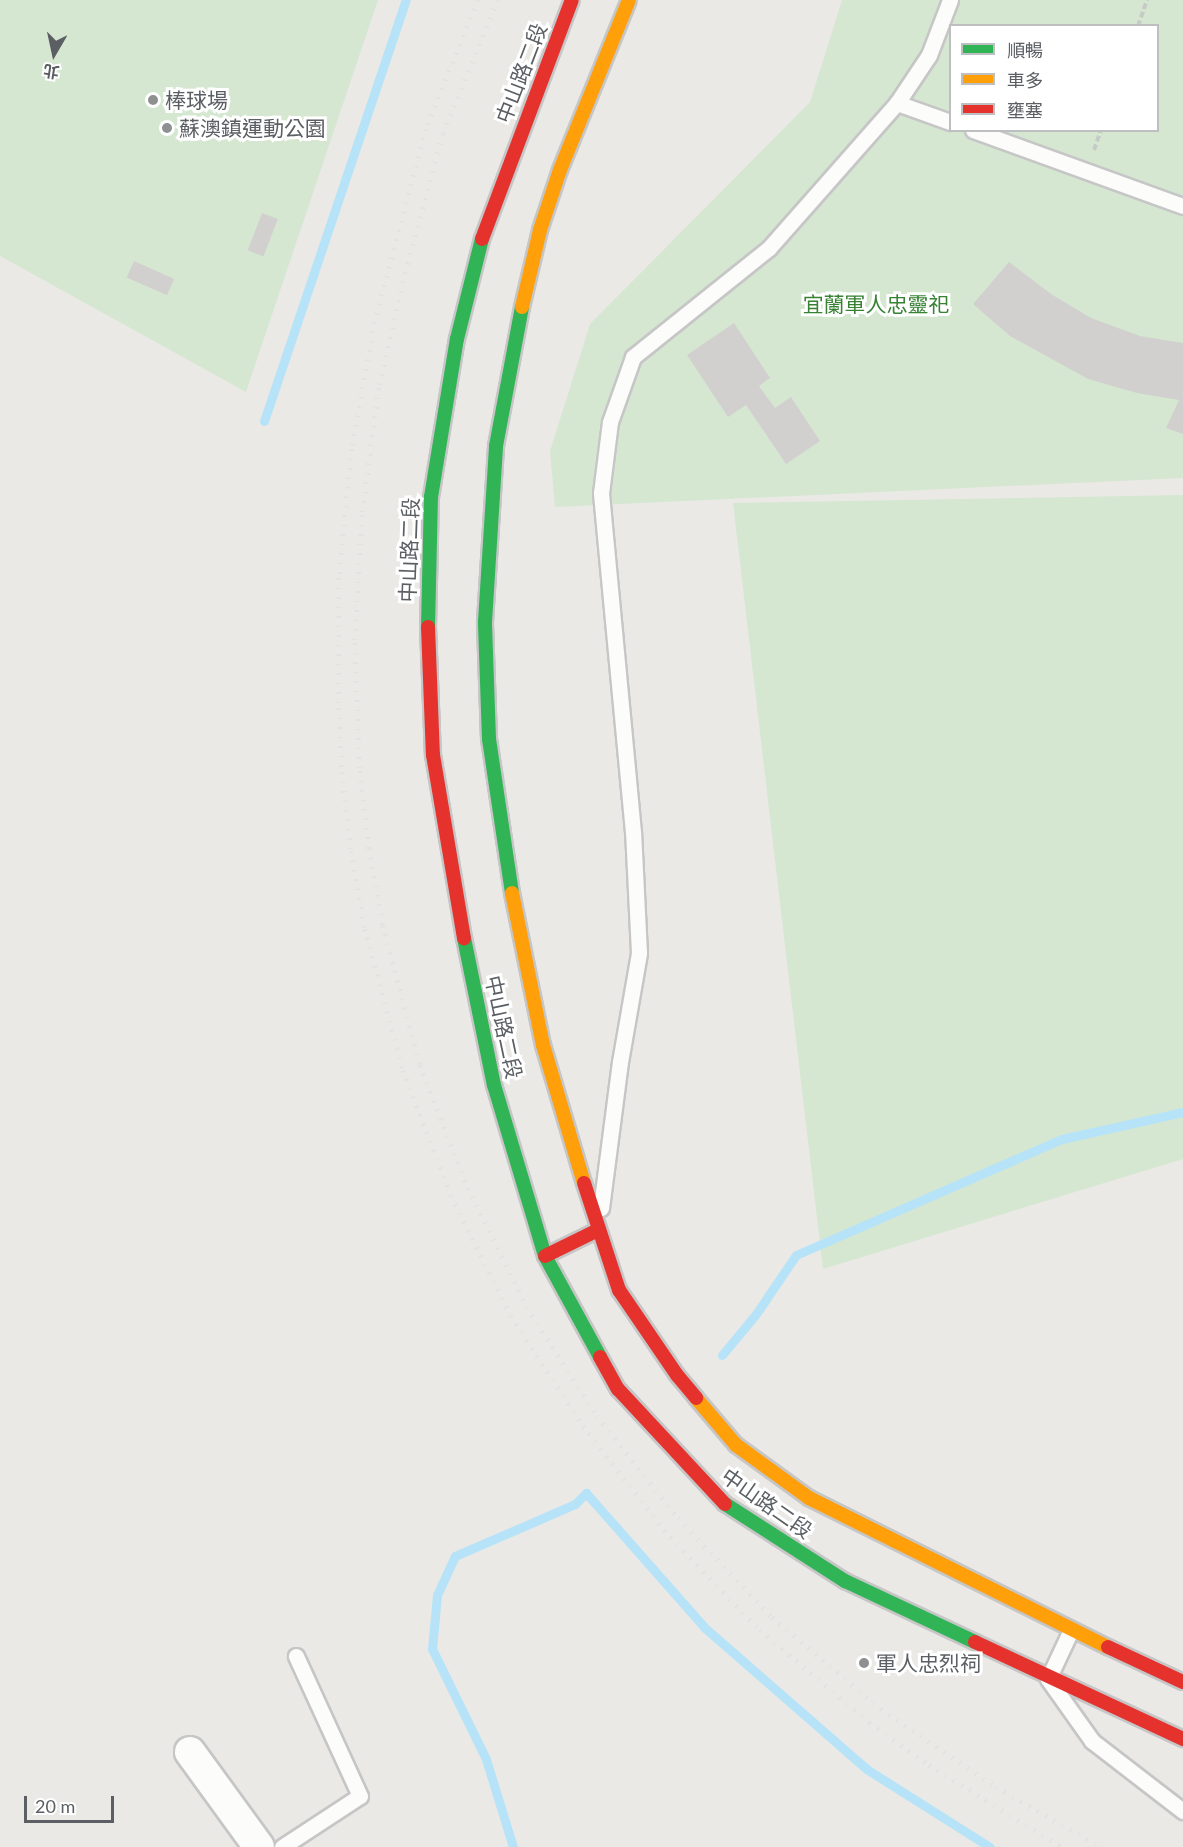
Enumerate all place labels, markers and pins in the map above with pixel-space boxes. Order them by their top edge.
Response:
place label: 棒球場 [165,87,228,113]
marker: 棒球場 [146,93,160,107]
place label: 蘇澳鎮運動公園 [179,115,326,141]
marker: 蘇澳鎮運動公園 [160,121,174,135]
place label: 軍人忠烈祠 [876,1650,981,1676]
marker: 軍人忠烈祠 [857,1656,871,1670]

